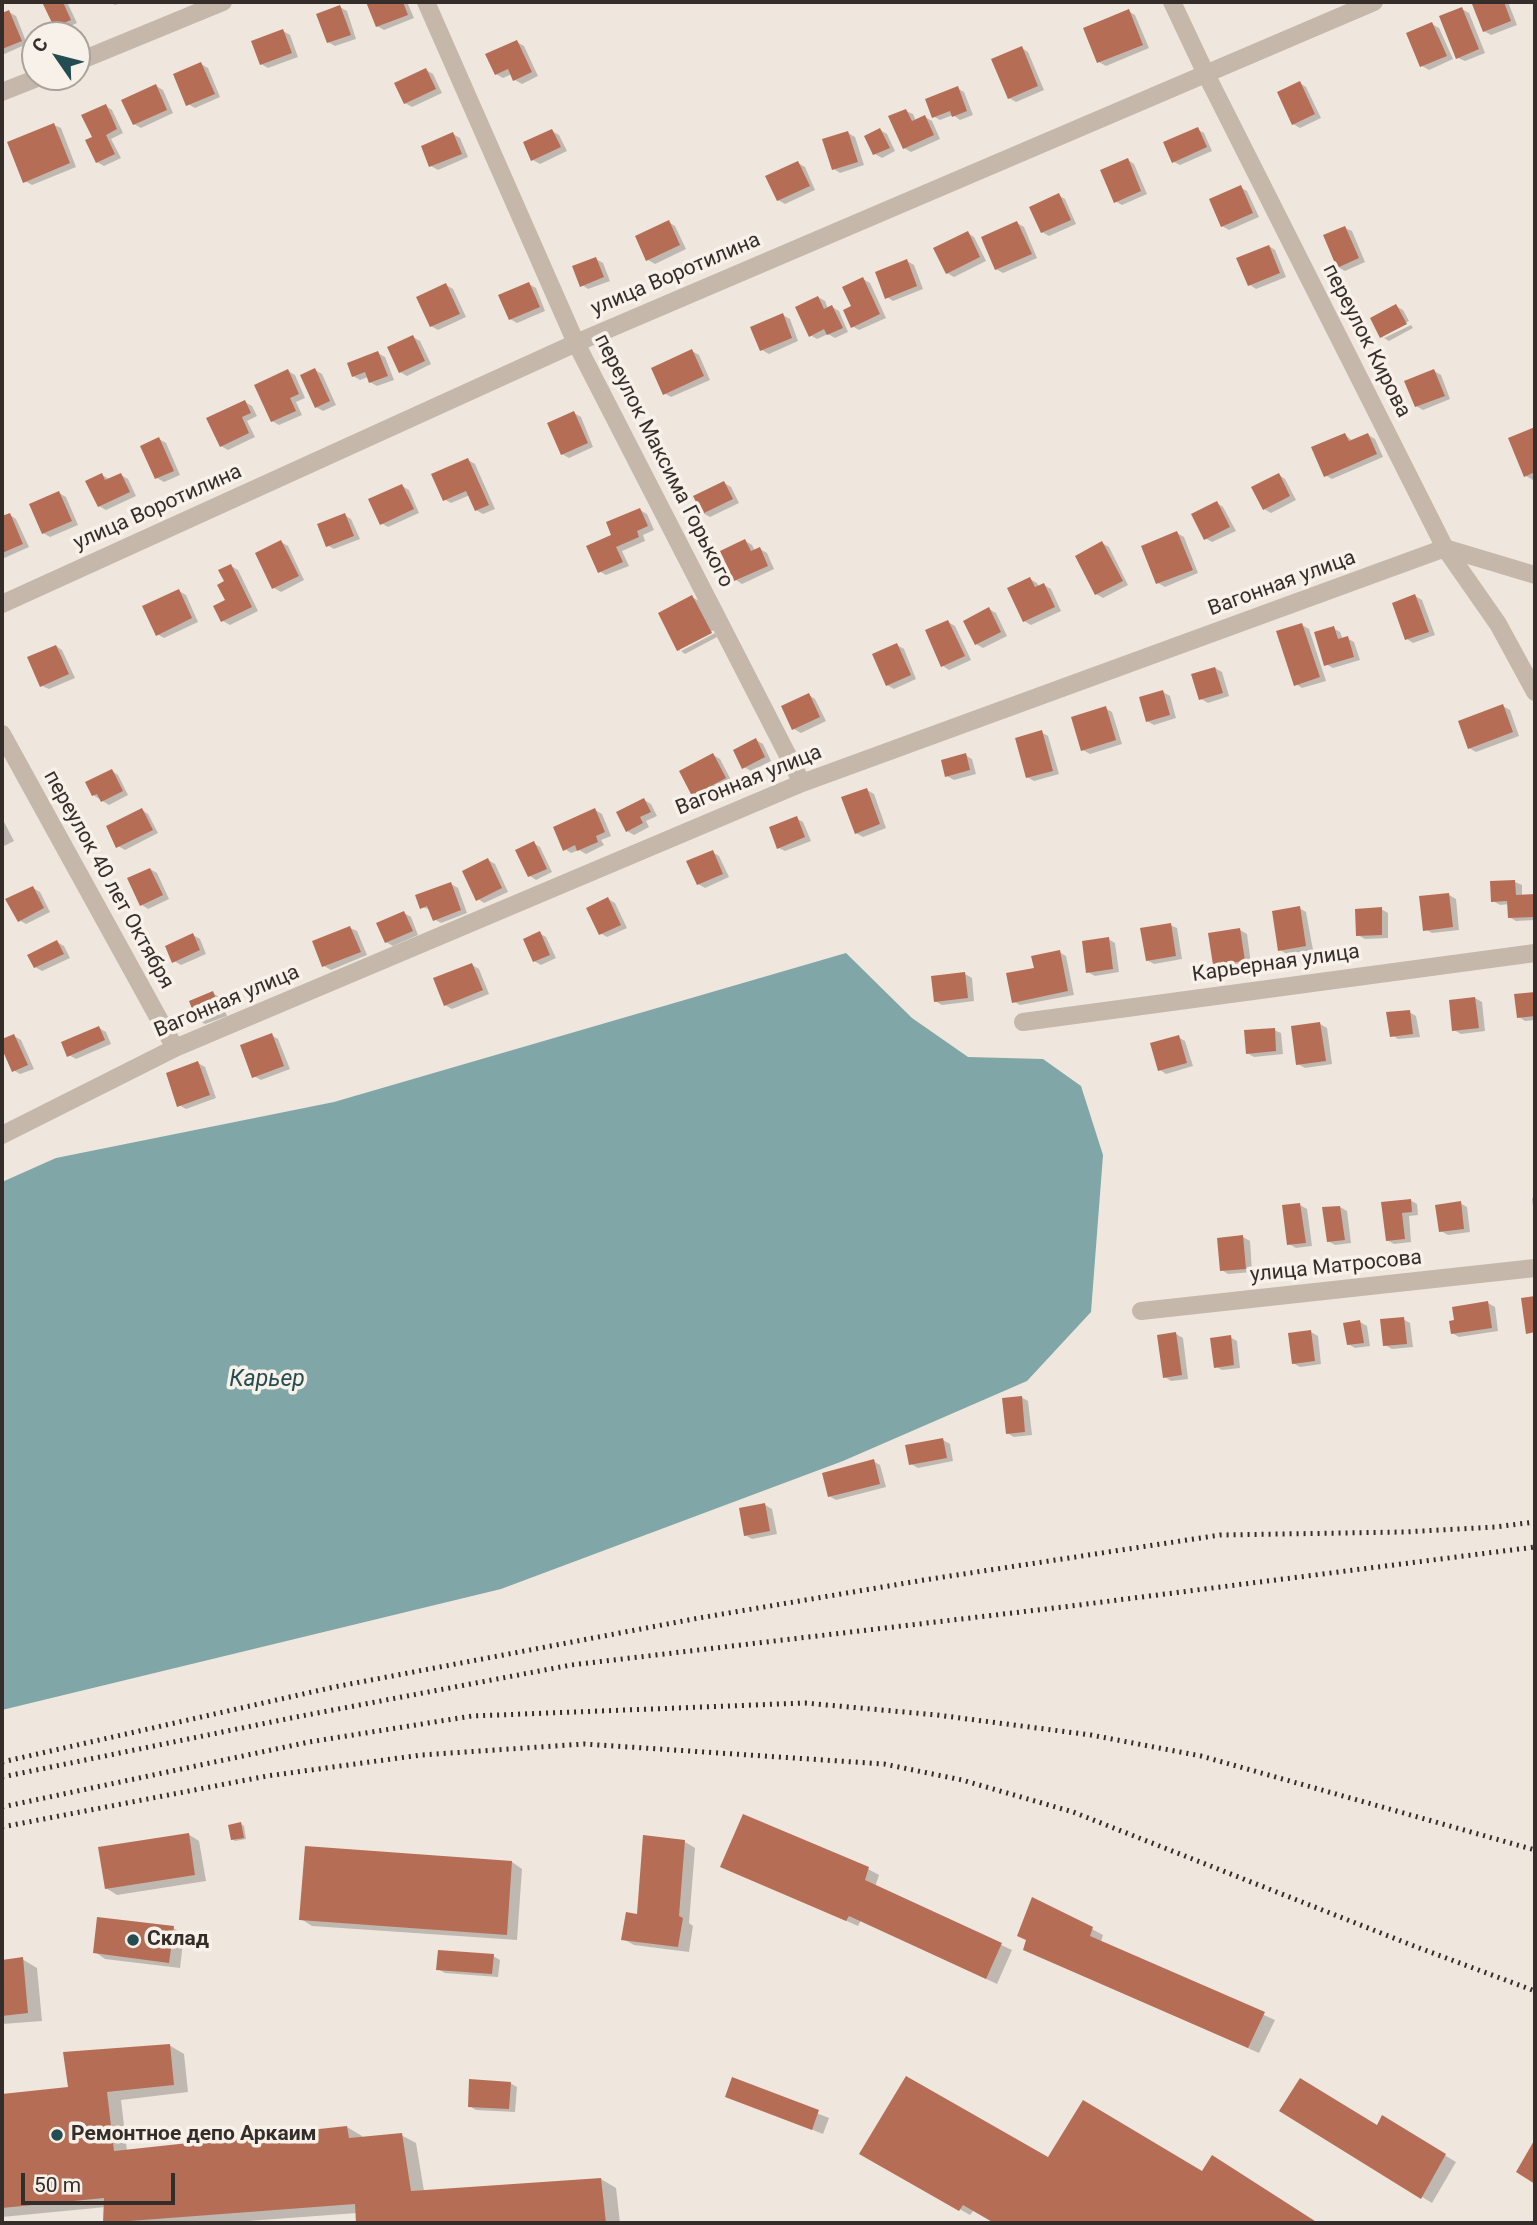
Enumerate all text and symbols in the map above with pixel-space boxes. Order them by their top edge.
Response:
north arrow [21,21,91,91]
text: С [27,33,53,57]
street label: улица Воротилина [588,228,764,322]
street label: переулок Кирова [1316,260,1416,422]
street label: переулок Максима Горького [588,330,738,592]
street label: улица Воротилина [70,460,246,556]
street label: Вагонная улица [1205,546,1359,622]
street label: Вагонная улица [672,740,826,822]
street label: переулок 40 лет Октября [37,766,179,994]
street label: Карьерная улица [1191,940,1361,988]
street label: Вагонная улица [151,960,303,1044]
street label: улица Матросова [1249,1245,1423,1289]
water label: Карьер [229,1366,305,1394]
place label: Склад [147,1927,209,1953]
marker: Склад [125,1932,141,1948]
place label: Ремонтное депо Аркаим [71,2122,316,2148]
marker: Ремонтное депо Аркаим [49,2127,65,2143]
scale bar [24,2158,178,2202]
text: 50 m [34,2173,81,2197]

